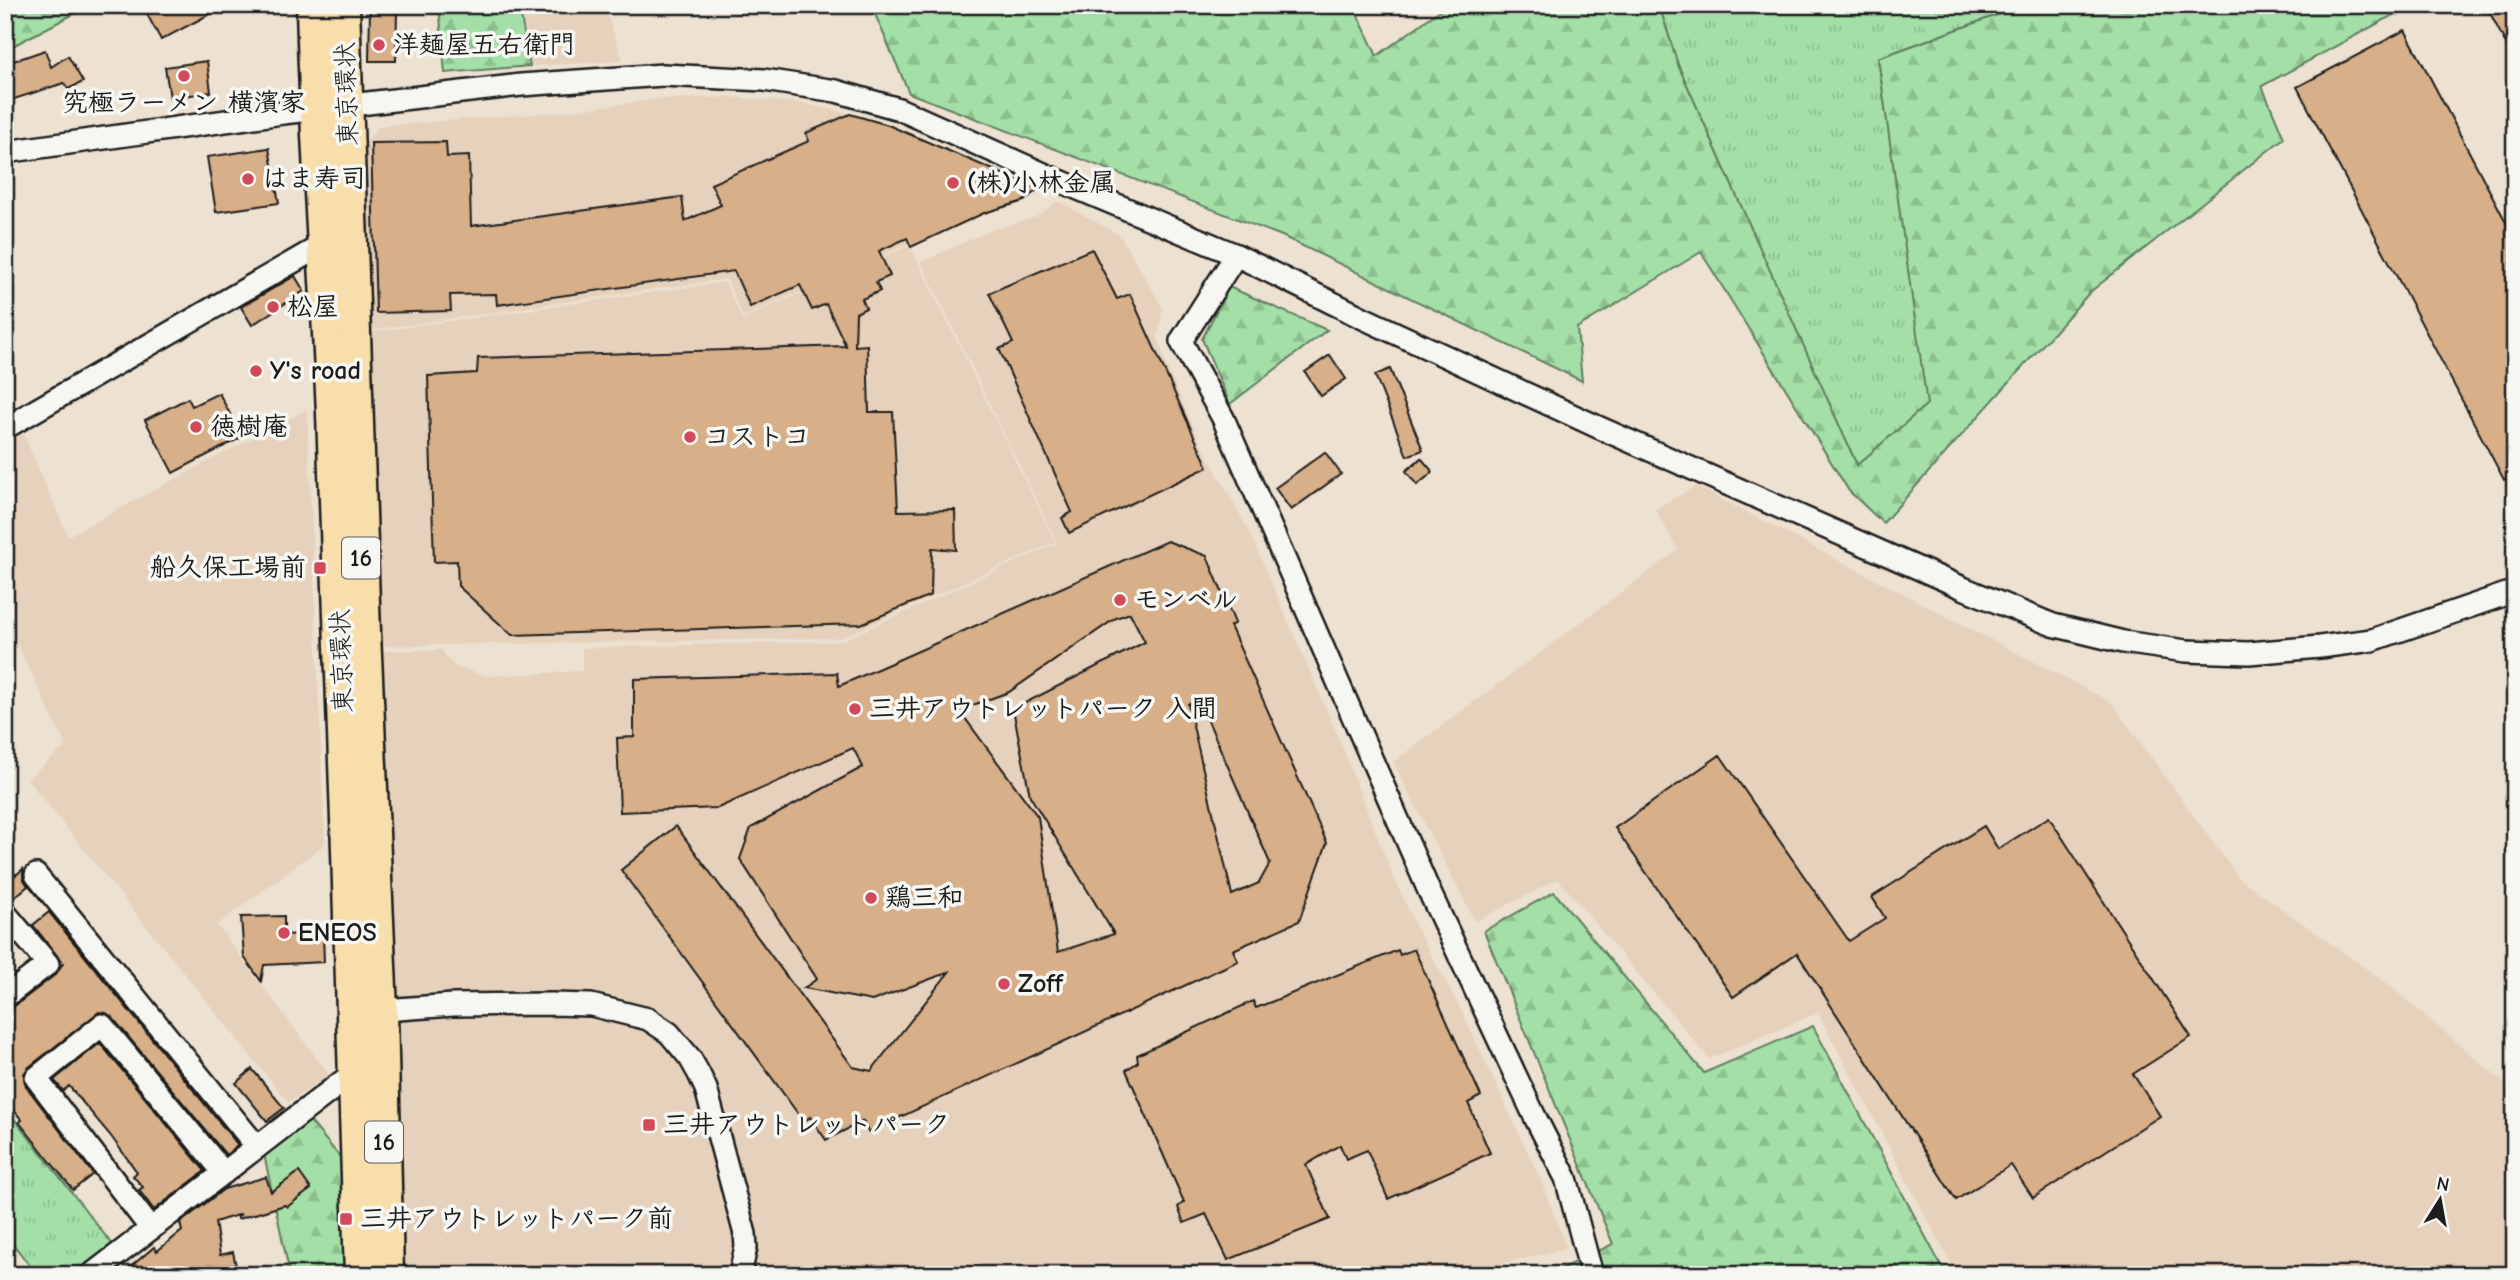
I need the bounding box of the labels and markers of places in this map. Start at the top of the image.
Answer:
place label: 洋麺屋五右衛門 [393,30,575,60]
marker: 洋麺屋五右衛門 [371,37,387,53]
marker: 究極ラーメン 横濱家 [176,68,192,84]
place label: 究極ラーメン 横濱家 [62,88,306,118]
place label: はま寿司 [262,164,366,194]
place label: (株)小林金属 [967,168,1116,198]
marker: はま寿司 [240,171,256,187]
marker: (株)小林金属 [945,175,961,191]
place label: 松屋 [287,292,339,322]
marker: 松屋 [265,299,281,315]
place label: Y's road [270,356,361,386]
marker: Y's road [248,363,264,379]
place label: 徳樹庵 [210,412,288,442]
marker: 徳樹庵 [188,419,204,435]
place label: コストコ [704,422,810,452]
marker: コストコ [682,429,698,445]
place label: 船久保工場前 [150,553,306,583]
marker: 船久保工場前 [312,560,328,576]
place label: モンベル [1134,585,1238,615]
marker: モンベル [1112,592,1128,608]
place label: 三井アウトレットパーク 入間 [869,694,1217,724]
marker: 三井アウトレットパーク 入間 [847,701,863,717]
place label: 鶏三和 [885,883,963,913]
marker: 鶏三和 [863,890,879,906]
place label: ENEOS [298,918,377,948]
marker: ENEOS [276,925,292,941]
place label: Zoff [1018,969,1065,999]
marker: Zoff [996,976,1012,992]
place label: 三井アウトレットパーク [663,1110,950,1140]
marker: 三井アウトレットパーク [641,1117,657,1133]
place label: 三井アウトレットパーク前 [360,1204,673,1234]
marker: 三井アウトレットパーク前 [338,1211,354,1227]

